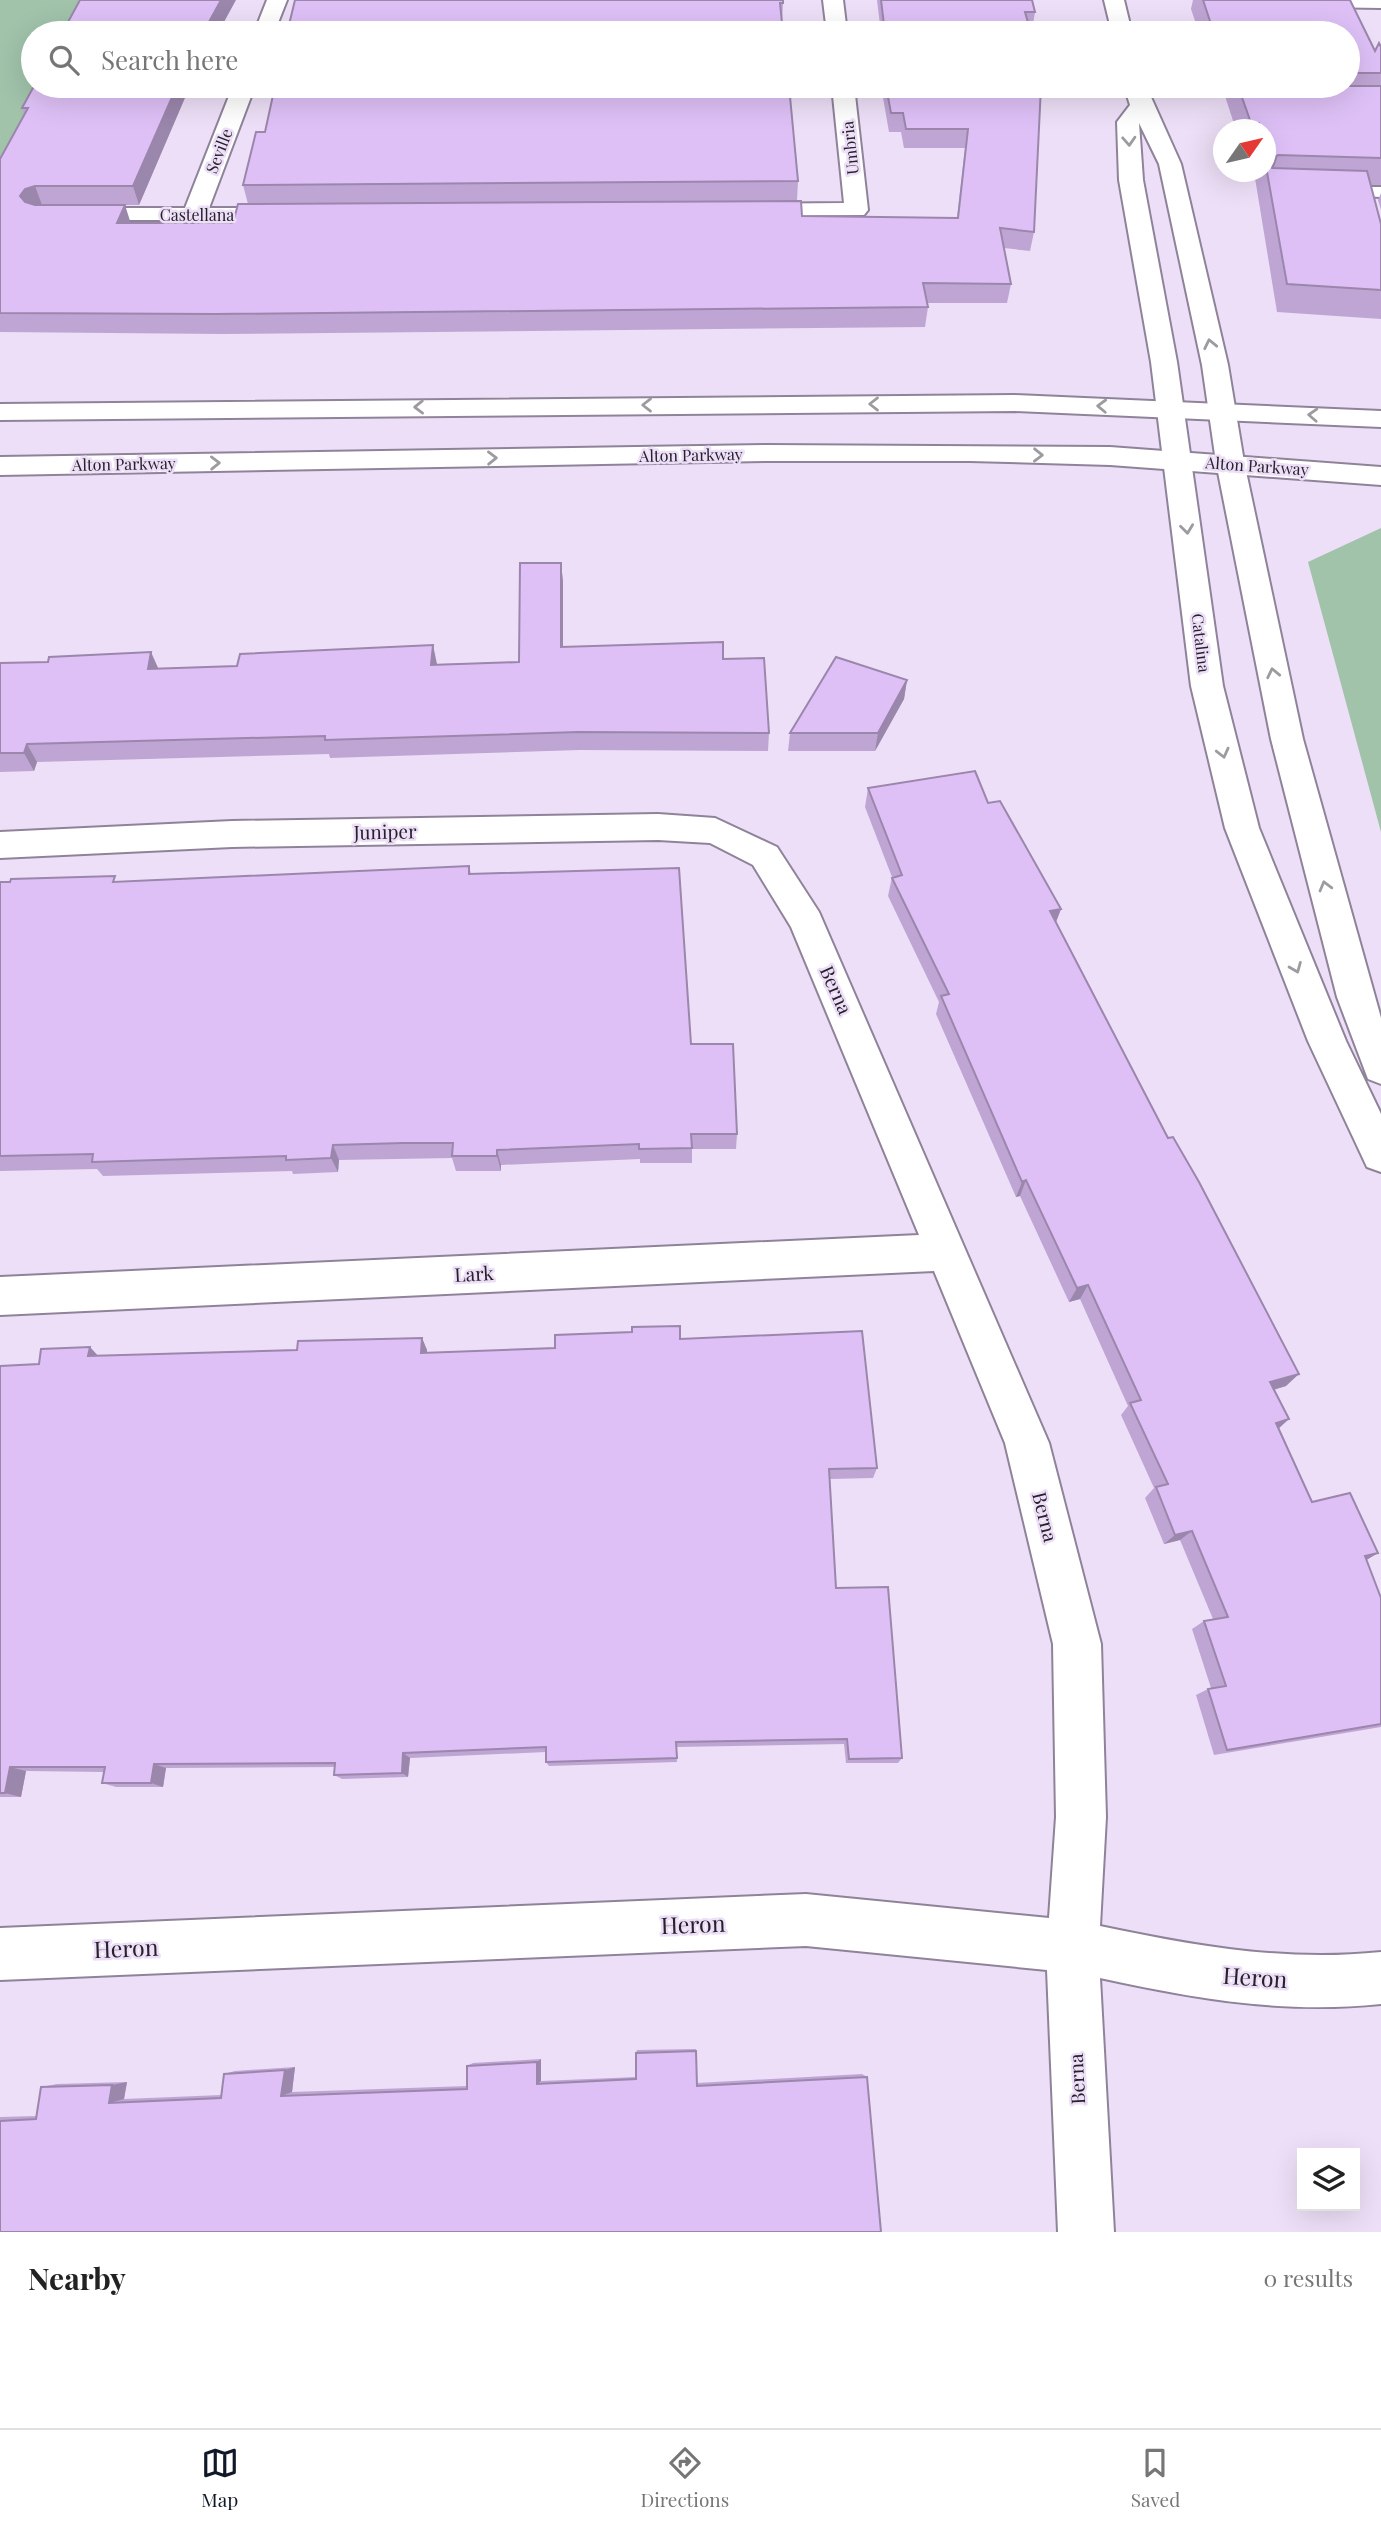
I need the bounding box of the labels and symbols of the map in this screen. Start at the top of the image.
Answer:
north arrow [1213,119,1276,182]
street label: Umbria [836,120,863,176]
street label: Seville [200,125,237,176]
one-way arrow [1121,136,1136,147]
street label: Castellana [160,204,234,225]
one-way arrow [1204,338,1218,350]
one-way arrow [868,396,879,412]
one-way arrow [641,397,651,413]
one-way arrow [1096,399,1107,414]
one-way arrow [413,400,424,415]
one-way arrow [1307,408,1318,423]
street label: Alton Parkway [638,443,743,466]
one-way arrow [1033,447,1044,462]
one-way arrow [487,450,497,466]
street label: Alton Parkway [1204,451,1309,480]
street label: Alton Parkway [71,452,176,475]
one-way arrow [210,455,221,471]
one-way arrow [1179,523,1194,535]
street label: Catalina [1187,612,1216,674]
one-way arrow [1266,667,1281,679]
one-way arrow [1215,747,1229,759]
street label: Juniper [352,817,417,845]
one-way arrow [1319,880,1334,892]
street label: Berna [815,961,859,1019]
one-way arrow [1288,961,1302,973]
street label: Lark [454,1259,495,1287]
street label: Berna [1027,1489,1065,1545]
street label: Heron [660,1907,726,1940]
street label: Heron [93,1931,159,1964]
street label: Heron [1222,1959,1289,1994]
street label: Berna [1062,2053,1090,2105]

